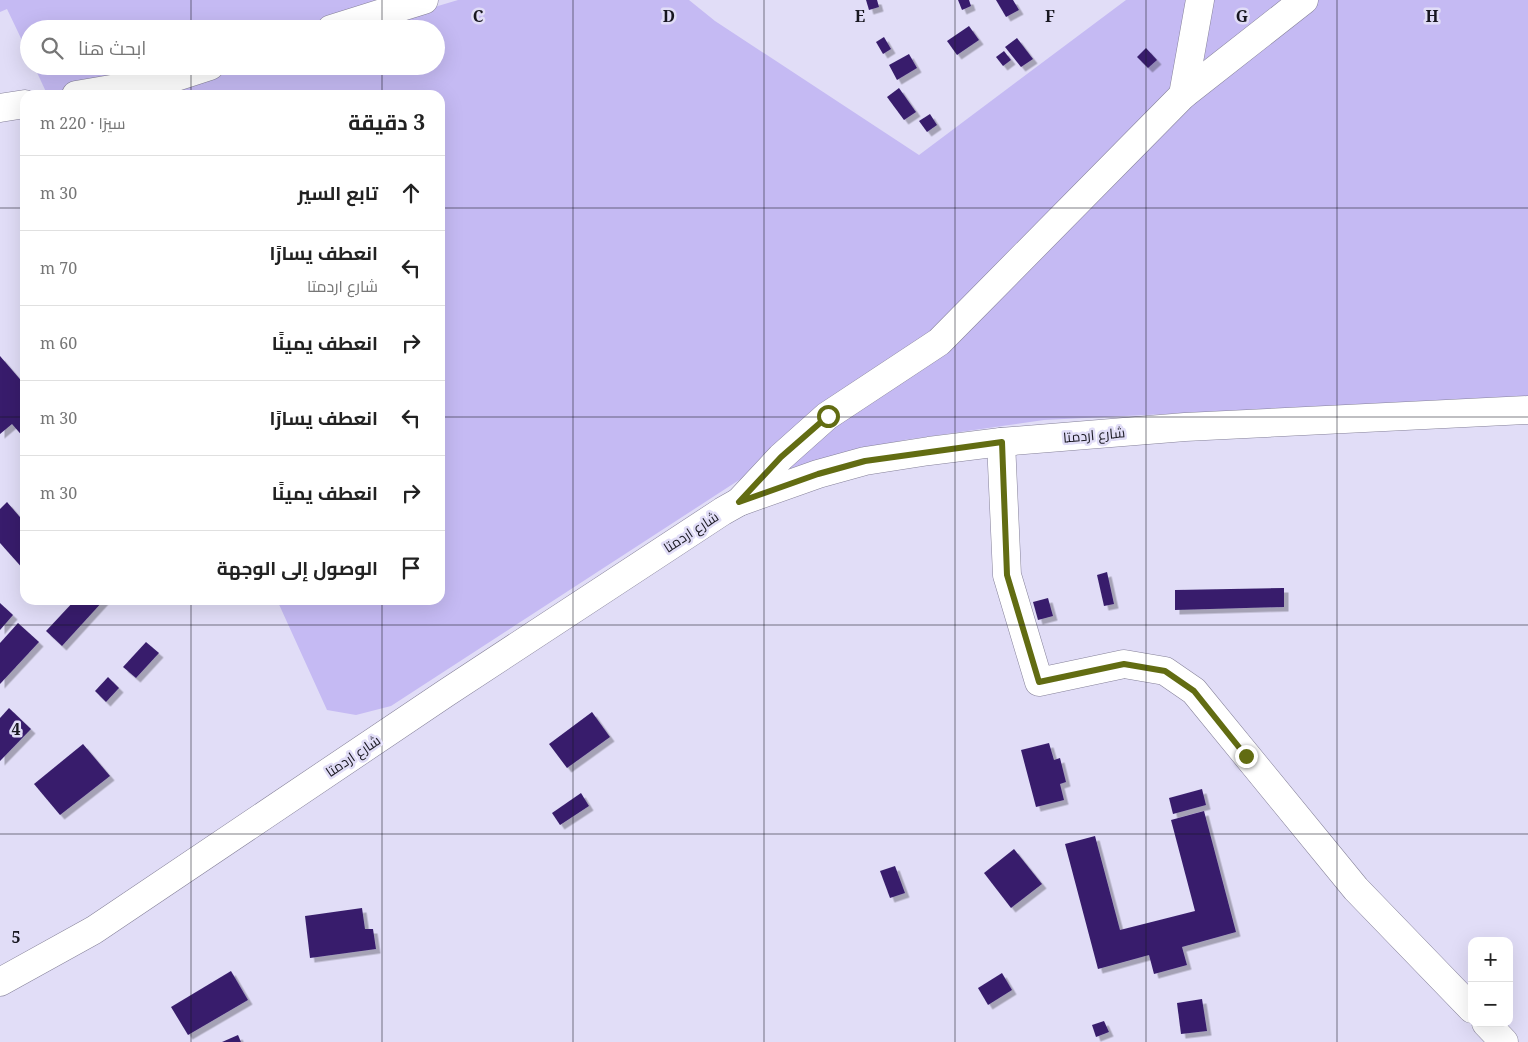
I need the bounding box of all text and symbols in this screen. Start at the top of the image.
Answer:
text: C [473,5,484,27]
text: D [663,5,675,27]
text: E [855,5,865,27]
text: F [1045,5,1055,27]
text: G [1236,5,1248,27]
text: H [1425,5,1439,27]
search box [20,20,445,75]
icon: search [38,34,66,62]
text: ابحث هنا [78,35,146,61]
text: 3 دقيقة [348,108,425,136]
text: سيرًا · 220 m [40,112,126,134]
icon: ahead [397,179,425,207]
text: تابع السير [298,180,378,206]
text: 30 m [40,182,77,204]
text: انعطف يسارًا [269,240,378,266]
icon: left [397,254,425,282]
text: 70 m [40,257,77,279]
text: شارع اردمتا [307,275,378,297]
icon: right [397,329,425,357]
text: انعطف يمينًا [272,330,378,356]
text: 60 m [40,332,77,354]
icon: left [397,404,425,432]
text: انعطف يسارًا [269,405,378,431]
route start [817,405,840,428]
text: 30 m [40,407,77,429]
street label: شارع اردمتا [1062,422,1126,447]
icon: right [397,479,425,507]
text: انعطف يمينًا [272,480,378,506]
text: 30 m [40,482,77,504]
street label: شارع اردمتا [659,507,722,556]
icon: arrive [397,554,425,582]
text: الوصول إلى الوجهة [217,555,378,581]
text: 4 [11,718,21,740]
street label: شارع اردمتا [322,730,384,781]
route end [1235,745,1258,768]
text: 5 [11,926,21,948]
map controls [1468,937,1513,1027]
button: + [1468,937,1513,982]
button: − [1468,982,1513,1027]

